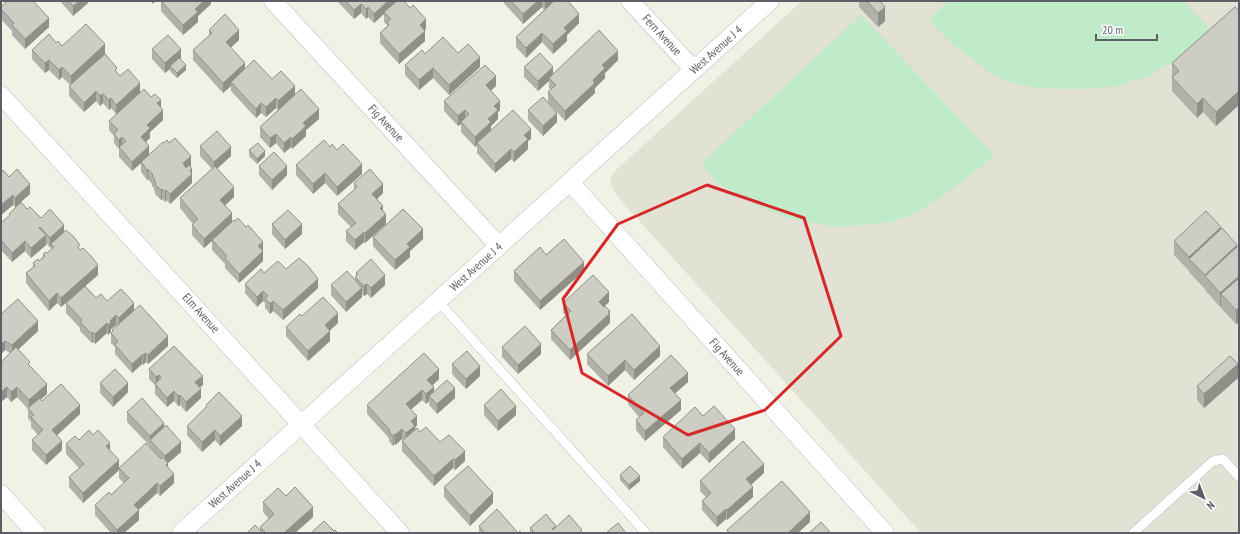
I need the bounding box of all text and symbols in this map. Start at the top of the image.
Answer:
street label: Fern Avenue [639,11,685,58]
scale bar [1096,16,1157,42]
street label: West Avenue J 4 [686,22,746,77]
text: 20 m [1102,22,1123,37]
street label: Fig Avenue [365,101,407,144]
street label: West Avenue J 4 [446,239,506,294]
street label: Elm Avenue [180,290,223,336]
street label: Fig Avenue [707,335,748,379]
street label: West Avenue J 4 [205,456,265,511]
north arrow [1184,478,1224,518]
text: N [1204,498,1218,513]

